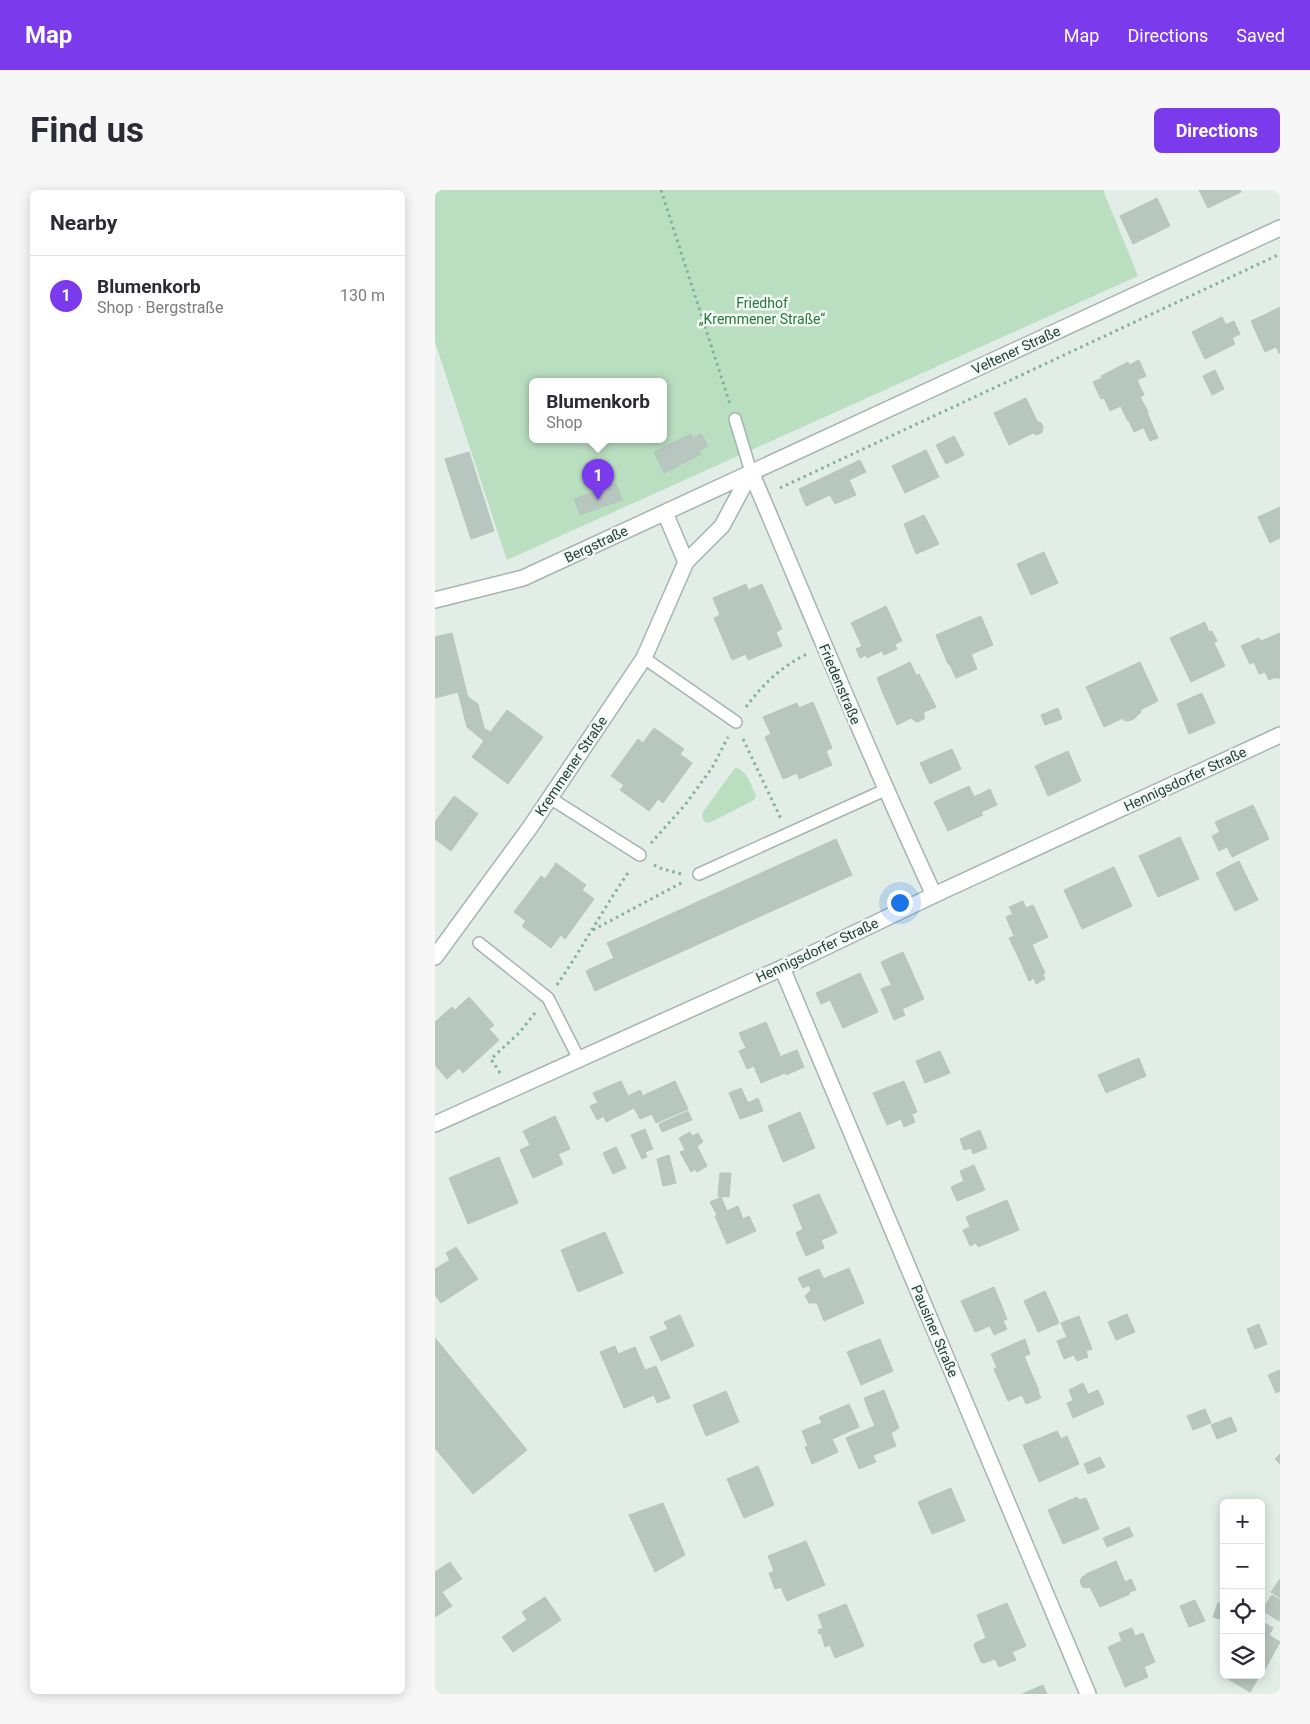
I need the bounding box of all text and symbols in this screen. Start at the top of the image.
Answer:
text: Map [25,21,72,49]
text: Map [1064,25,1099,46]
text: Directions [1127,25,1208,46]
text: Saved [1236,25,1285,46]
button: Directions [1154,108,1280,153]
text: Find us [30,110,144,151]
text: Nearby [50,211,117,235]
text: Blumenkorb [97,275,201,298]
text: 1 [61,286,71,305]
text: 130 m [340,286,385,305]
park label: Friedhof „Kremmener Straße“ [699,295,825,327]
text: Shop · Bergstraße [97,298,224,317]
street label: Veltener Straße [969,323,1063,377]
popup [529,378,667,443]
text: Blumenkorb [546,390,650,413]
text: Shop [546,413,583,432]
pin: 1 [582,459,614,500]
street label: Bergstraße [562,522,630,566]
street label: Friedenstraße [816,641,864,727]
street label: Kremmener Straße [532,713,610,819]
street label: Hennigsdorfer Straße [1121,744,1249,814]
your location [887,890,913,916]
street label: Hennigsdorfer Straße [753,915,881,985]
street label: Pausiner Straße [908,1282,962,1380]
map controls [1220,1499,1265,1679]
button: + [1220,1499,1265,1544]
button: − [1220,1544,1265,1589]
button: locate [1220,1589,1265,1634]
button: layers [1220,1634,1265,1679]

